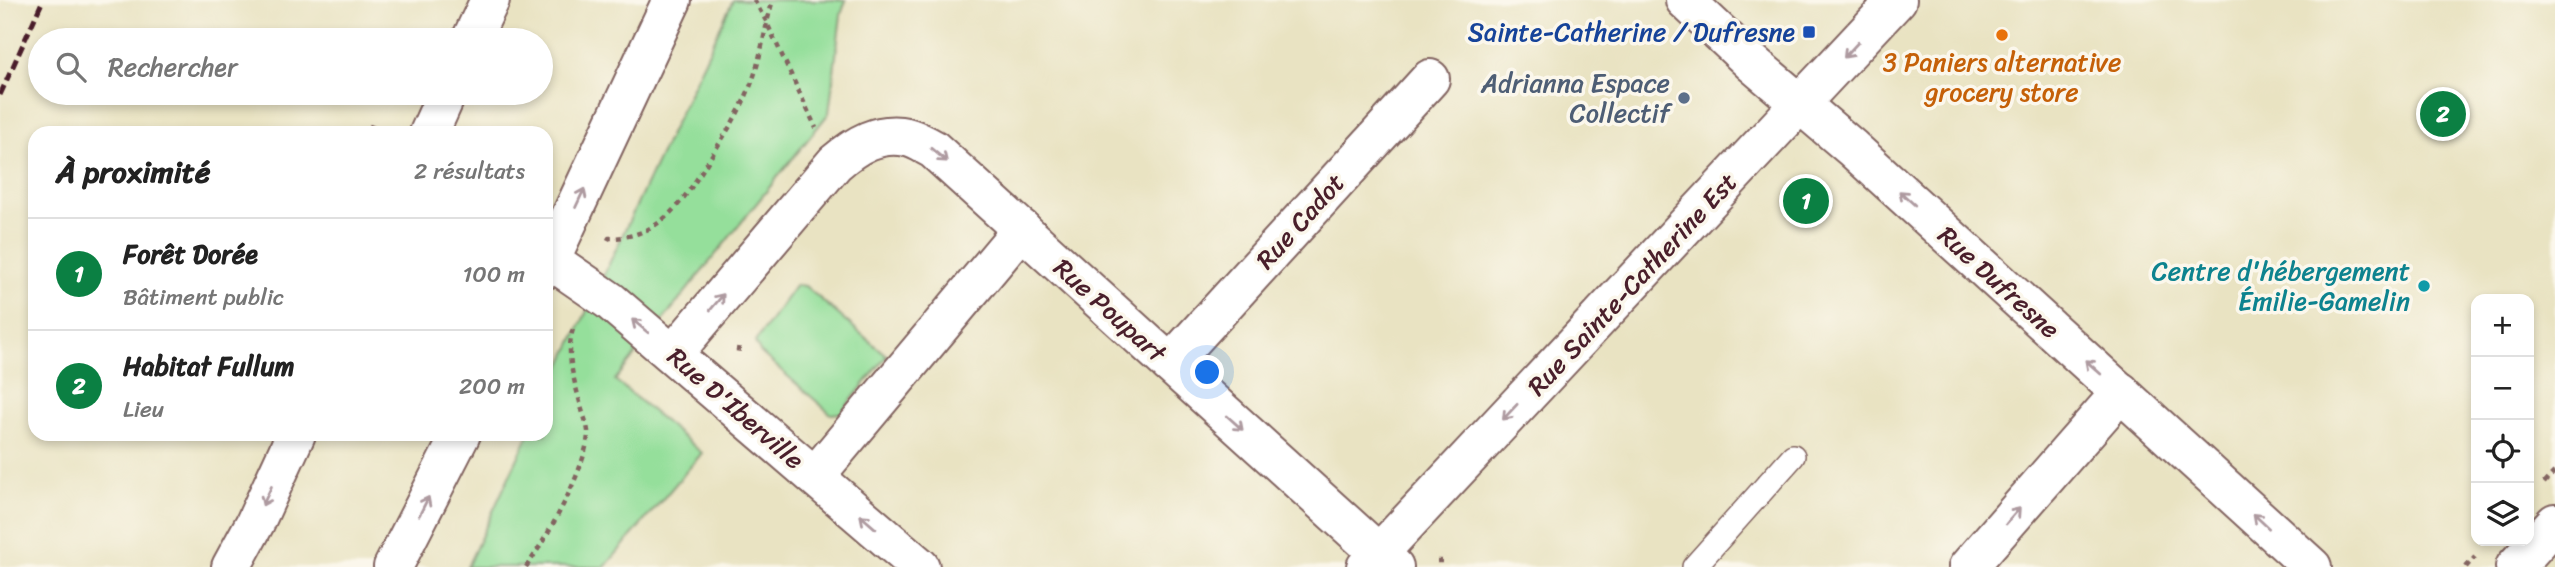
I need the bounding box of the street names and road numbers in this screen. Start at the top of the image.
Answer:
street label: Rue Sainte-Catherine Est [1515,161,1749,407]
street label: Rue Cadot [1244,162,1356,280]
street label: Rue Dufresne [1927,214,2071,350]
street label: Rue Poupart [1043,246,1178,375]
street label: Rue D'Iberville [657,335,815,481]

